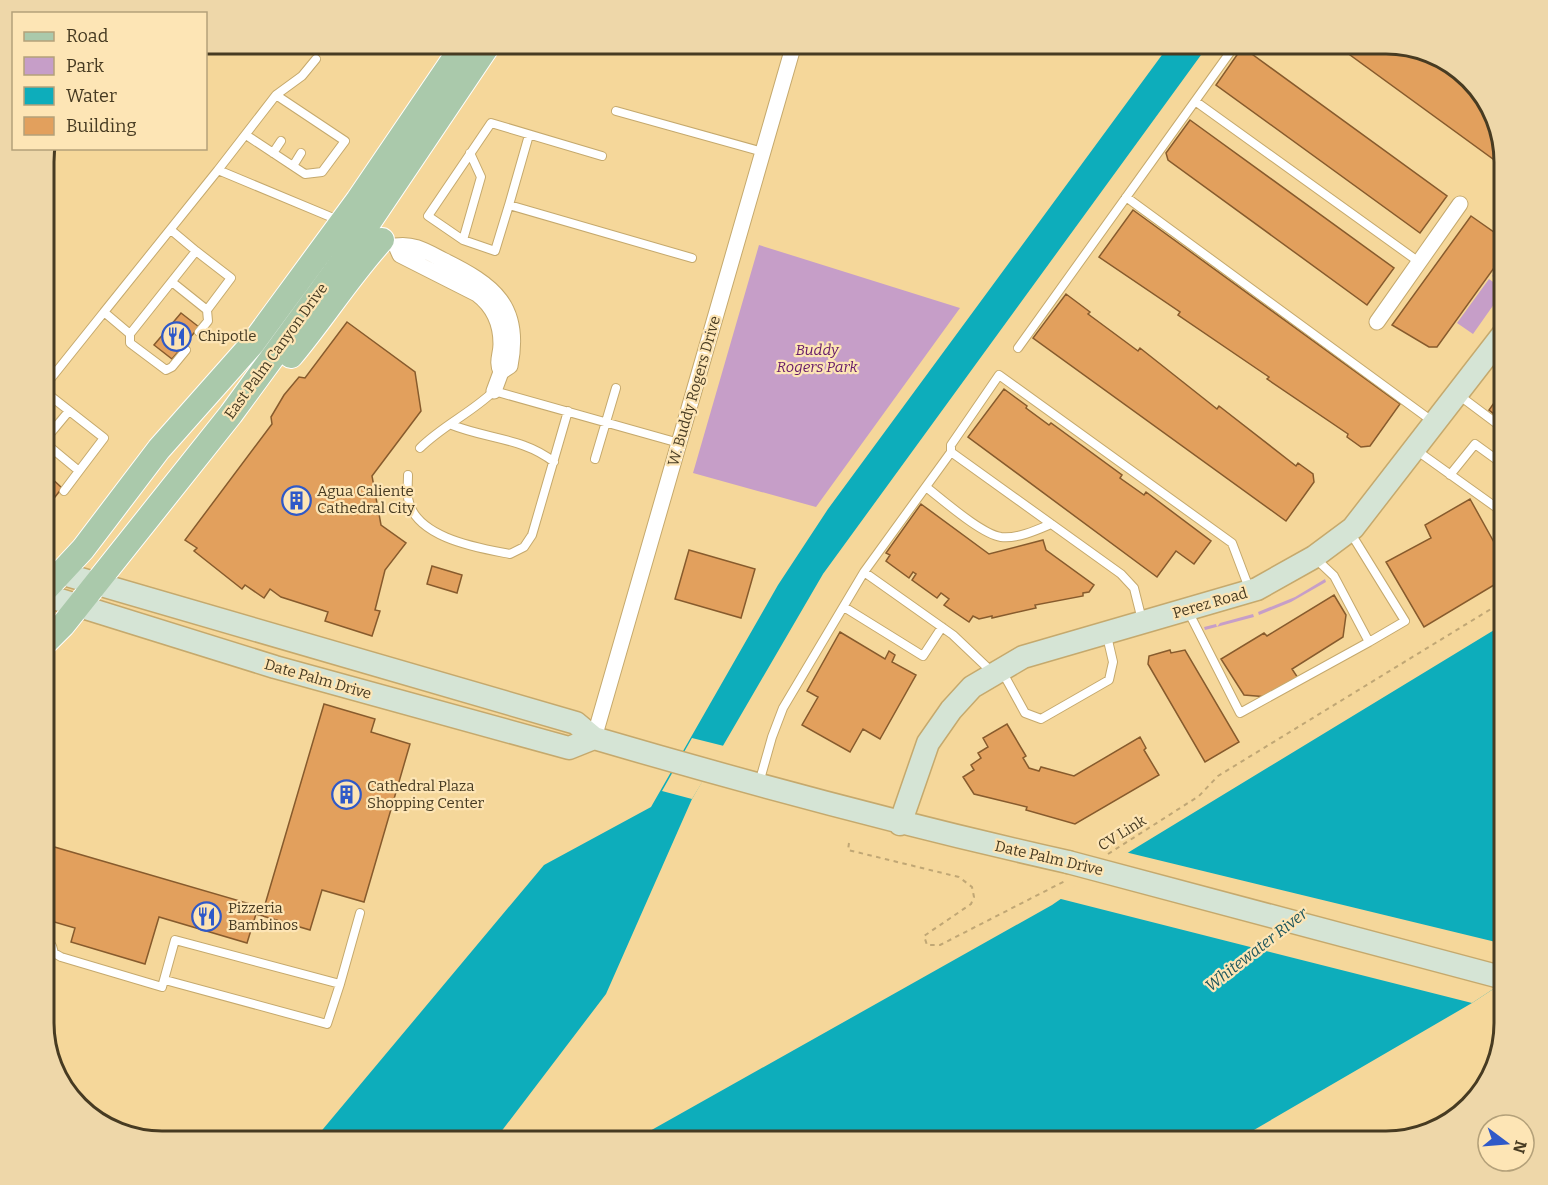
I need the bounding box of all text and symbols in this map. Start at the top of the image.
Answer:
legend [12,12,207,150]
text: Road [66,25,109,47]
text: Park [66,55,105,77]
text: Water [66,85,117,107]
text: Building [66,115,137,137]
street label: East Palm Canyon Drive [221,280,331,422]
street label: W. Buddy Rogers Drive [664,314,724,468]
restaurant icon: Chipotle [161,320,193,352]
place label: Chipotle [198,327,256,345]
park label: Buddy Rogers Park [776,341,858,376]
place label: Agua Caliente Cathedral City [317,482,415,517]
building icon: Agua Caliente Cathedral City [280,484,312,516]
street label: Perez Road [1171,584,1250,622]
street label: Date Palm Drive [262,655,374,703]
place label: Cathedral Plaza Shopping Center [367,777,485,812]
building icon: Cathedral Plaza Shopping Center [330,779,362,811]
street label: CV Link [1095,811,1150,855]
street label: Date Palm Drive [993,837,1105,879]
place label: Pizzeria Bambinos [228,899,298,934]
restaurant icon: Pizzeria Bambinos [191,901,223,933]
water label: Whitewater River [1202,903,1312,995]
north arrow [1476,1113,1536,1173]
text: N [1509,1138,1531,1156]

